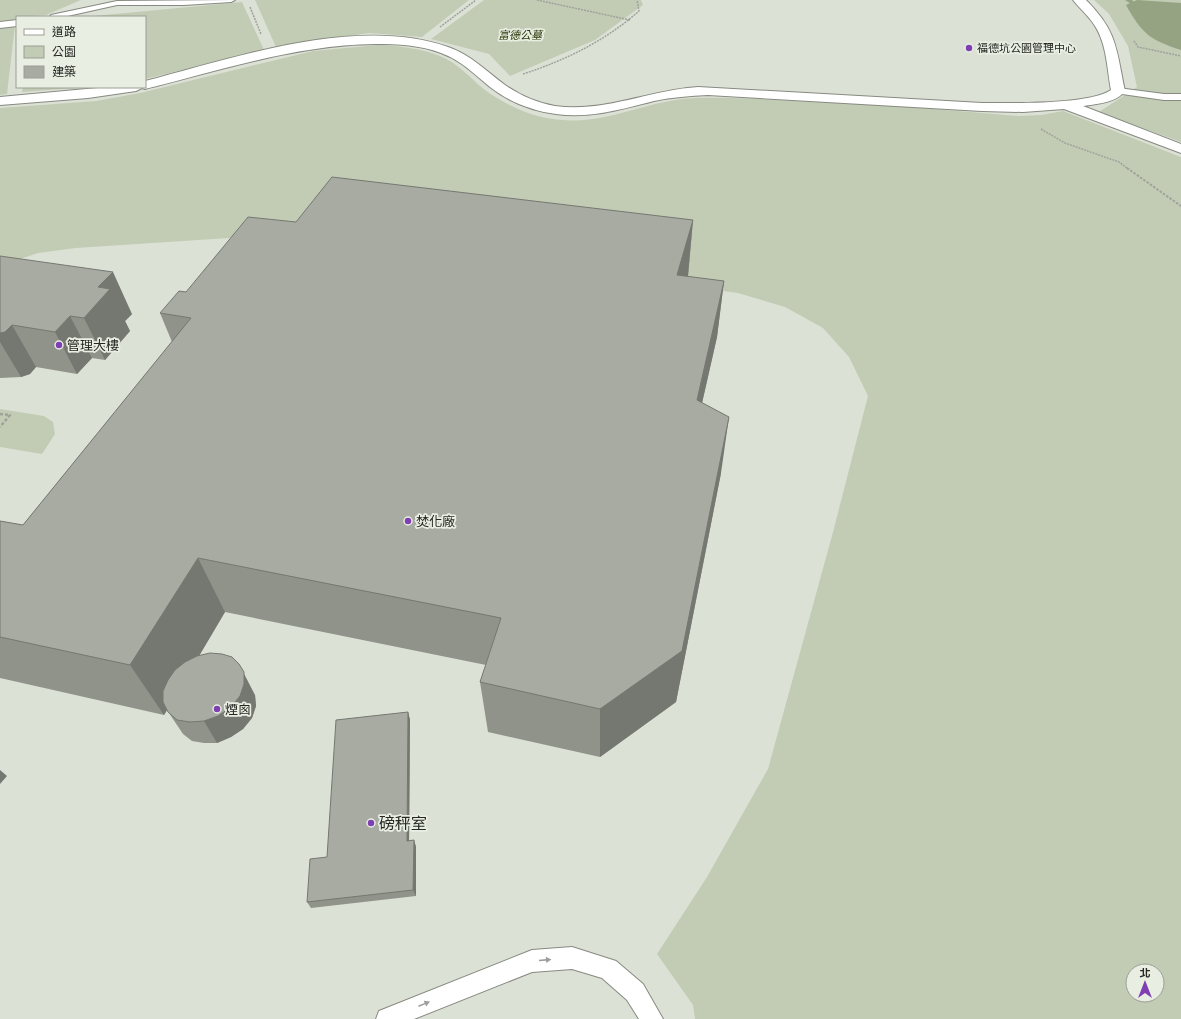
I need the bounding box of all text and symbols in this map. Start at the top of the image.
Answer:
legend [16,16,146,88]
text: 道路 [52,25,76,39]
park label: 富德公墓 [498,29,544,42]
place label: 福德坑公園管理中心 [977,42,1076,55]
marker: 福德坑公園管理中心 [964,43,974,53]
text: 公園 [52,45,76,59]
text: 建築 [52,65,76,79]
place label: 管理大樓 [67,338,119,353]
marker: 管理大樓 [54,340,64,350]
place label: 焚化廠 [416,514,455,529]
marker: 焚化廠 [403,516,413,526]
place label: 煙囪 [225,702,251,717]
marker: 煙囪 [212,704,222,714]
place label: 磅秤室 [379,814,427,833]
marker: 磅秤室 [366,818,376,828]
one-way arrow [539,956,551,963]
north arrow [1125,963,1165,1003]
text: 北 [1140,967,1151,980]
one-way arrow [418,1001,430,1007]

